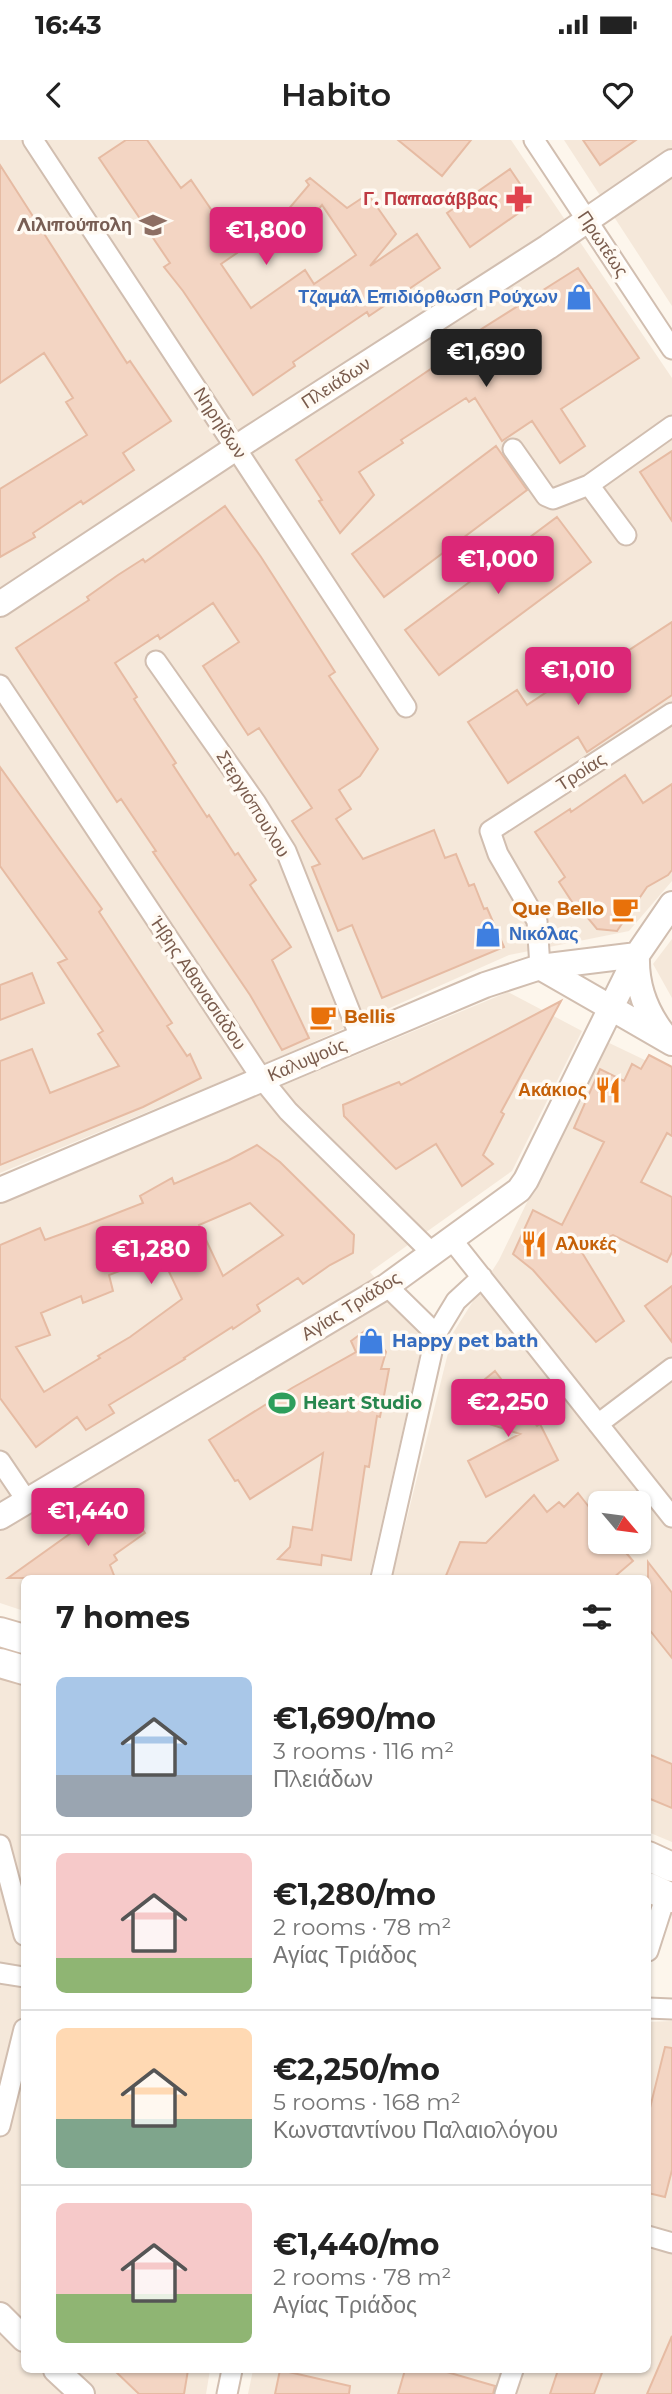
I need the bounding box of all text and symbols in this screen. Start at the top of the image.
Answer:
text: 16:43 [35,9,102,41]
text: Habito [281,75,391,114]
icon: back [35,76,73,114]
icon: heart [599,76,637,114]
pharmacy icon: Γ. Παπασάββας [504,184,534,214]
place label: Γ. Παπασάββας [363,188,498,210]
street label: Πρωτέως [573,207,633,281]
pin: €1,800 [209,208,323,267]
school or university icon: Λιλιπούπολη [138,210,168,240]
place label: Λιλιπούπολη [16,214,132,236]
text: €1,800 [226,216,306,244]
shop icon: Τζαμάλ Επιδιόρθωση Ρούχων [564,282,594,312]
place label: Τζαμάλ Επιδιόρθωση Ρούχων [298,286,558,308]
pin: €1,690 [429,330,543,389]
text: €1,690 [447,338,525,366]
street label: Πλειάδων [297,352,375,414]
street label: Νηρηίδων [189,383,251,463]
pin: €1,000 [441,536,555,596]
text: €1,000 [458,545,538,573]
pin: €1,010 [521,648,635,707]
text: €1,010 [541,656,615,684]
street label: Στεργιόπουλου [212,747,294,861]
street label: Τροίας [552,748,610,796]
cafe icon: Que Bello [610,894,640,924]
place label: Que Bello [512,898,604,920]
street label: Ήβης Αθανασιάδου [145,911,251,1054]
shop icon: Νικόλας [473,919,503,949]
place label: Νικόλας [509,923,579,945]
cafe icon: Bellis [308,1002,338,1032]
place label: Bellis [344,1006,395,1028]
street label: Καλυψούς [264,1034,350,1086]
restaurant icon: Ακάκιος [593,1075,623,1105]
place label: Ακάκιος [518,1079,587,1101]
pin: €1,280 [94,1226,208,1286]
restaurant icon: Αλυκές [519,1229,549,1259]
place label: Αλυκές [555,1233,617,1255]
text: €1,280 [112,1235,190,1263]
street label: Αγίας Τριάδος [297,1267,405,1345]
shop icon: Happy pet bath [356,1326,386,1356]
place label: Happy pet bath [392,1330,538,1352]
pin: €2,250 [451,1380,565,1439]
sports icon: Heart Studio [267,1388,297,1418]
text: €2,250 [467,1388,549,1416]
place label: Heart Studio [303,1392,422,1414]
pin: €1,440 [31,1488,145,1548]
north arrow [588,1491,651,1554]
map controls [588,1491,651,1554]
text: €1,440 [47,1497,129,1525]
icon: filters [578,1598,616,1636]
text: 7 homes [56,1599,190,1636]
text: €1,690/mo [273,1700,436,1737]
icon: home [112,1705,196,1789]
text: 3 rooms · 116 m² [273,1737,454,1765]
text: Πλειάδων [273,1765,373,1793]
text: €1,280/mo [273,1876,436,1913]
icon: home [112,1881,196,1965]
text: 2 rooms · 78 m² [273,1913,451,1941]
text: Αγίας Τριάδος [273,1941,417,1969]
text: €2,250/mo [273,2051,440,2088]
icon: home [112,2056,196,2140]
text: 5 rooms · 168 m² [273,2088,461,2116]
text: Κωνσταντίνου Παλαιολόγου [273,2116,558,2144]
text: €1,440/mo [273,2226,439,2263]
icon: home [112,2231,196,2315]
text: 2 rooms · 78 m² [273,2263,451,2291]
text: Αγίας Τριάδος [273,2291,417,2319]

